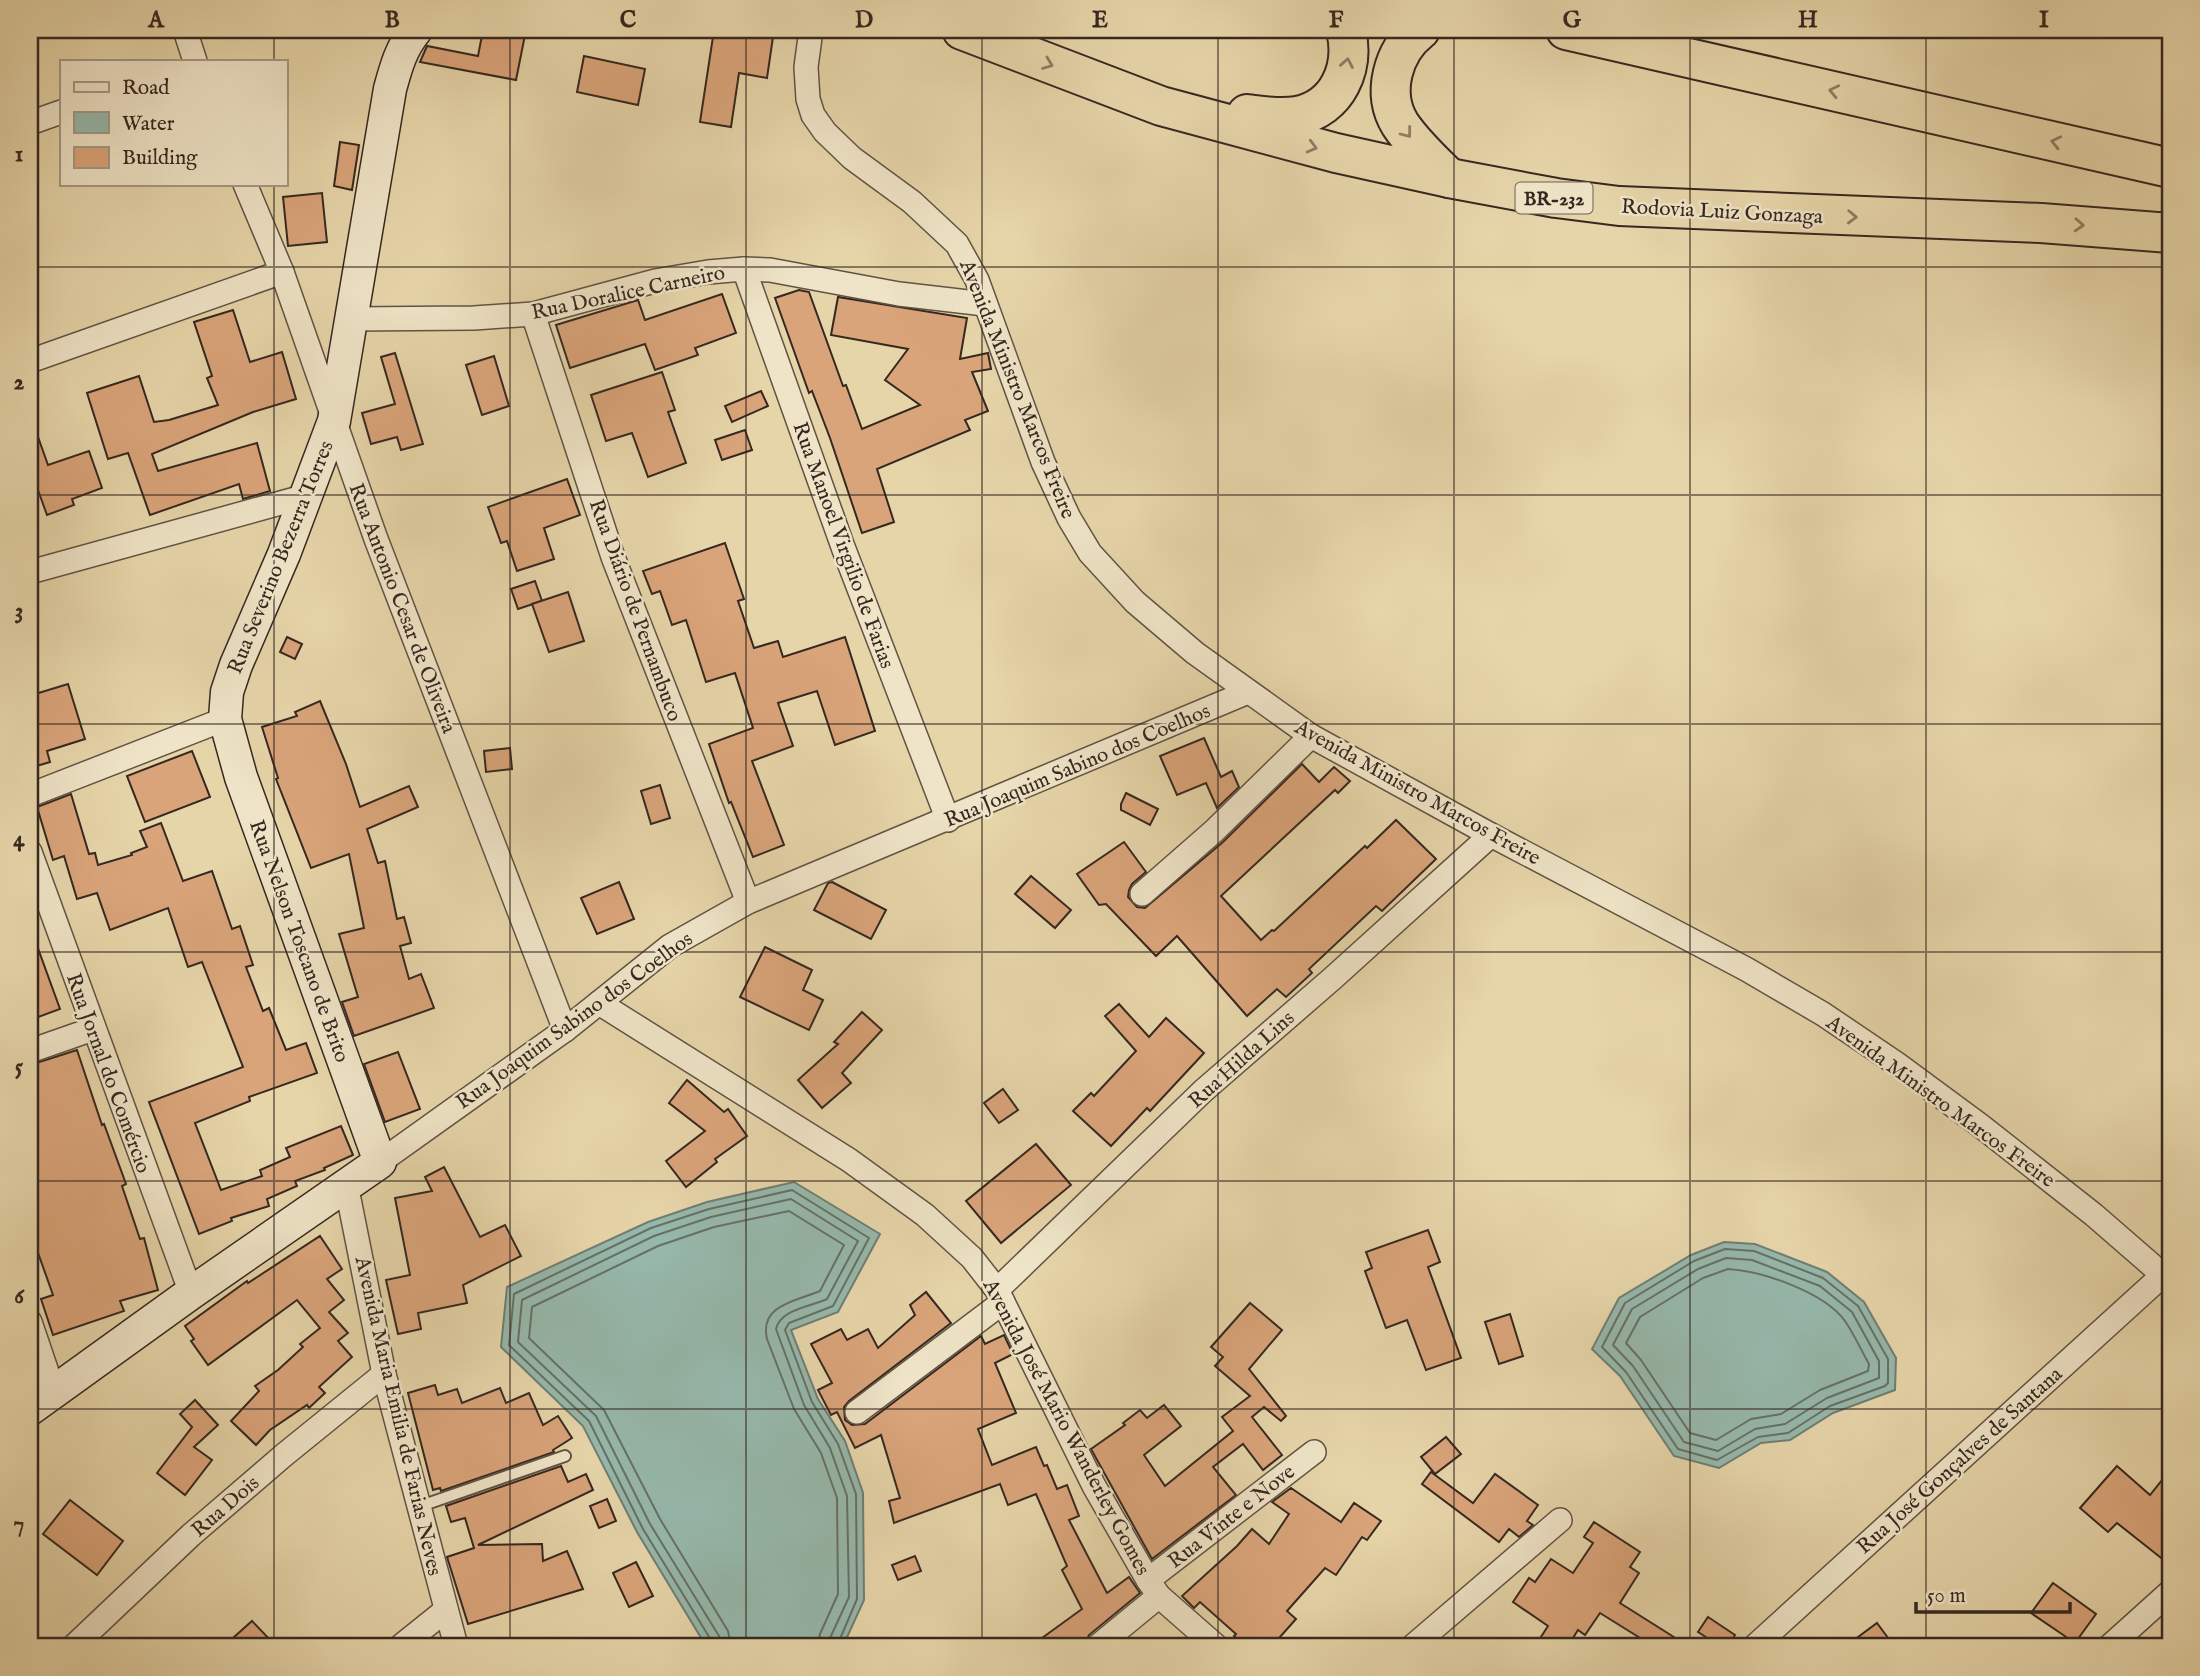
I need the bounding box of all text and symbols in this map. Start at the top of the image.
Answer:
text: A [147,6,165,35]
text: B [384,6,400,35]
text: C [620,6,637,35]
text: D [855,6,873,35]
text: E [1092,6,1108,35]
text: F [1329,6,1344,35]
text: G [1563,6,1582,35]
text: H [1798,6,1818,35]
text: I [2039,6,2049,35]
one-way arrow [1042,55,1054,69]
one-way arrow [1339,57,1354,69]
legend [60,60,287,186]
text: Road [122,75,170,102]
one-way arrow [1828,85,1840,99]
text: Water [122,111,175,138]
one-way arrow [1399,126,1412,138]
one-way arrow [2050,136,2062,150]
one-way arrow [1306,139,1318,153]
text: 1 [15,140,23,169]
text: Building [122,145,198,172]
road number: BR-232 [1516,182,1592,214]
street label: Rodovia Luiz Gonzaga [1620,194,1825,231]
one-way arrow [1846,209,1857,224]
one-way arrow [2074,218,2085,233]
street label: Avenida Ministro Marcos Freire [952,255,1081,523]
street label: Rua Doralice Carneiro [529,260,728,327]
text: 2 [14,368,25,397]
street label: Rua Manoel Virgilio de Farias [785,419,900,672]
street label: Rua Severino Bezerra Torres [222,437,341,678]
street label: Rua Antonio Cesar de Oliveira [341,480,462,738]
street label: Rua Diário de Pernambuco [582,496,687,725]
text: 3 [15,597,23,626]
street label: Rua Joaquim Sabino dos Coelhos [941,698,1215,835]
street label: Avenida Ministro Marcos Freire [1289,714,1545,872]
street label: Rua Nelson Toscano de Brito [242,817,355,1066]
text: 4 [13,825,25,854]
street label: Rua Joaquim Sabino dos Coelhos [451,926,699,1116]
street label: Rua Jornal do Comércio [59,970,156,1177]
street label: Rua Hilda Lins [1183,1005,1301,1115]
street label: Avenida Ministro Marcos Freire [1819,1009,2060,1195]
text: 5 [15,1053,24,1082]
street label: Avenida Maria Emilia de Farias Neves [347,1253,447,1579]
street label: Avenida José Mario Wanderley Gomes [975,1274,1156,1581]
text: 6 [14,1282,25,1311]
street label: Rua José Gonçalves de Santana [1851,1361,2069,1561]
street label: Rua Vinte e Nove [1163,1459,1301,1575]
street label: Rua Dois [186,1470,266,1544]
text: 7 [14,1510,24,1539]
scale bar [1916,1571,2070,1615]
text: 50 m [1927,1583,1966,1610]

